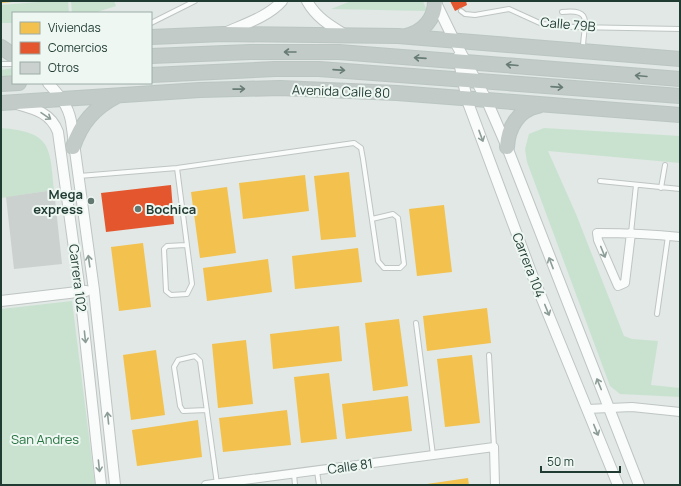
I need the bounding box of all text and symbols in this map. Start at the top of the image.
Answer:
legend [12,12,152,84]
street label: Calle 79B [540,13,596,35]
text: Viviendas [48,19,101,36]
text: Comercios [48,39,108,56]
one-way arrow [284,48,297,56]
one-way arrow [414,55,427,62]
text: Otros [48,59,79,76]
one-way arrow [506,62,519,69]
one-way arrow [332,67,345,74]
one-way arrow [635,72,648,80]
street label: Avenida Calle 80 [292,80,390,102]
one-way arrow [550,84,563,91]
one-way arrow [232,86,245,93]
one-way arrow [40,112,52,120]
one-way arrow [477,130,485,142]
place label: Mega express [33,185,83,218]
marker: Mega express [86,196,96,206]
place label: Bochica [146,200,196,218]
marker: Bochica [133,204,143,214]
street label: Carrera 104 [508,230,550,300]
street label: Carrera 102 [65,243,91,313]
one-way arrow [599,245,607,257]
one-way arrow [85,255,93,268]
one-way arrow [547,257,554,269]
one-way arrow [543,303,551,315]
one-way arrow [81,330,89,343]
one-way arrow [594,378,602,390]
one-way arrow [104,412,111,425]
one-way arrow [592,424,600,436]
park label: San Andres [11,430,79,448]
scale bar [541,448,620,474]
text: 50 m [547,453,574,470]
street label: Calle 81 [326,454,374,478]
one-way arrow [95,459,103,472]

